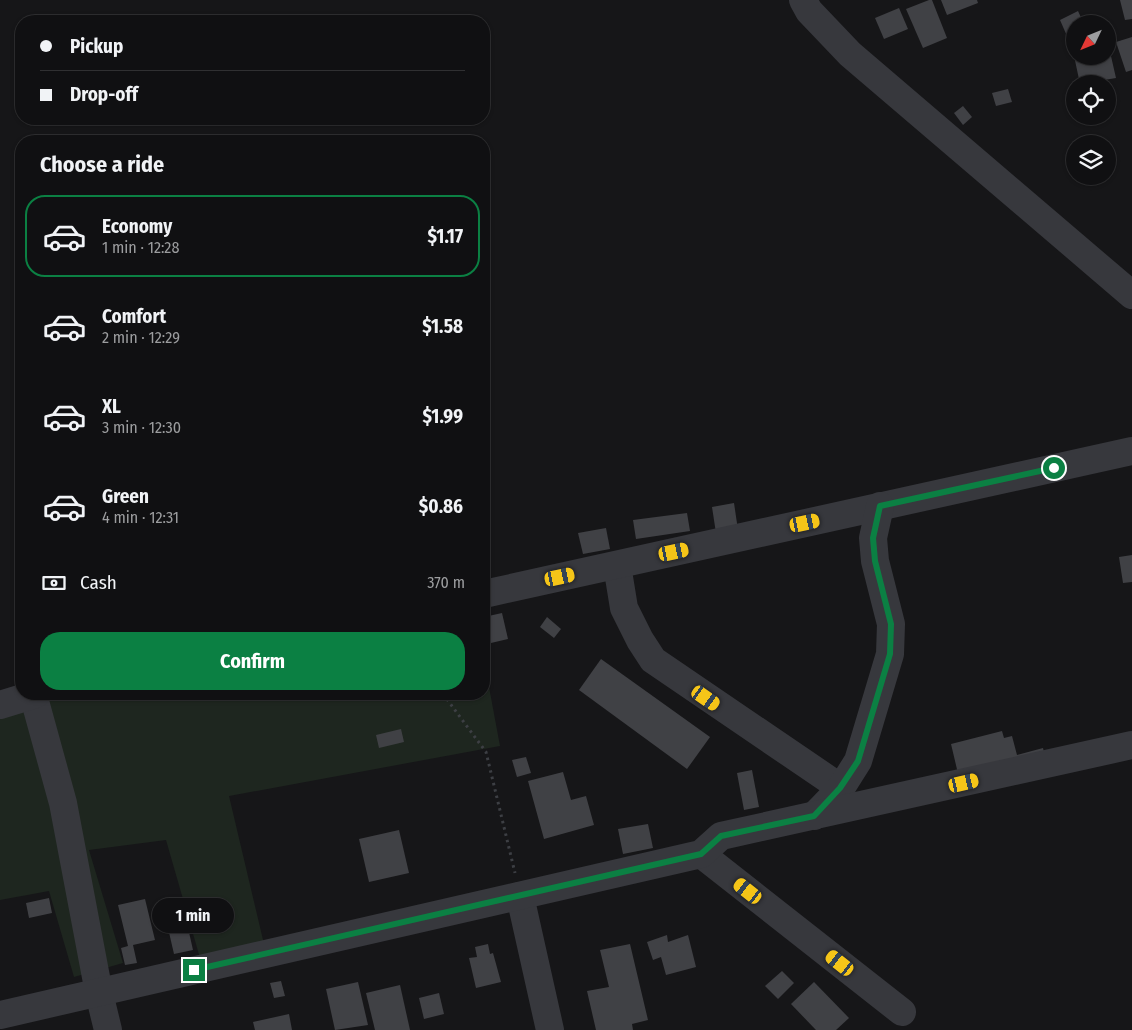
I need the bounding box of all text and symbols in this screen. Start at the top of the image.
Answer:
north arrow [1066,15,1116,65]
map controls [1066,15,1116,185]
text: Pickup [70,35,123,58]
button: locate [1066,75,1116,125]
text: Drop-off [70,83,138,106]
button: layers [1066,135,1116,185]
text: Choose a ride [40,151,164,178]
icon: car [42,214,87,259]
text: Economy [102,215,172,238]
text: $1.17 [428,225,463,248]
text: 1 min · 12:28 [102,238,179,257]
icon: car [42,304,87,349]
text: Comfort [102,305,166,328]
text: $1.58 [422,315,463,338]
text: 2 min · 12:29 [102,328,180,347]
icon: car [42,394,87,439]
text: XL [102,395,121,418]
text: $1.99 [423,405,463,428]
text: 3 min · 12:30 [102,418,181,437]
route start [1043,457,1065,479]
icon: car [42,484,87,529]
text: Green [102,485,149,508]
text: $0.86 [419,495,463,518]
text: 4 min · 12:31 [102,508,179,527]
car [788,513,821,533]
car [657,542,690,562]
car [543,567,576,587]
icon: cash [40,569,68,597]
text: Cash [80,571,117,594]
text: 370 m [427,573,465,592]
button: Confirm [40,632,465,690]
car [689,683,722,713]
car [947,772,980,794]
car [731,876,764,906]
callout: 1 min [153,898,235,932]
text: 1 min [176,906,210,925]
car [823,948,856,978]
route end [183,959,205,981]

